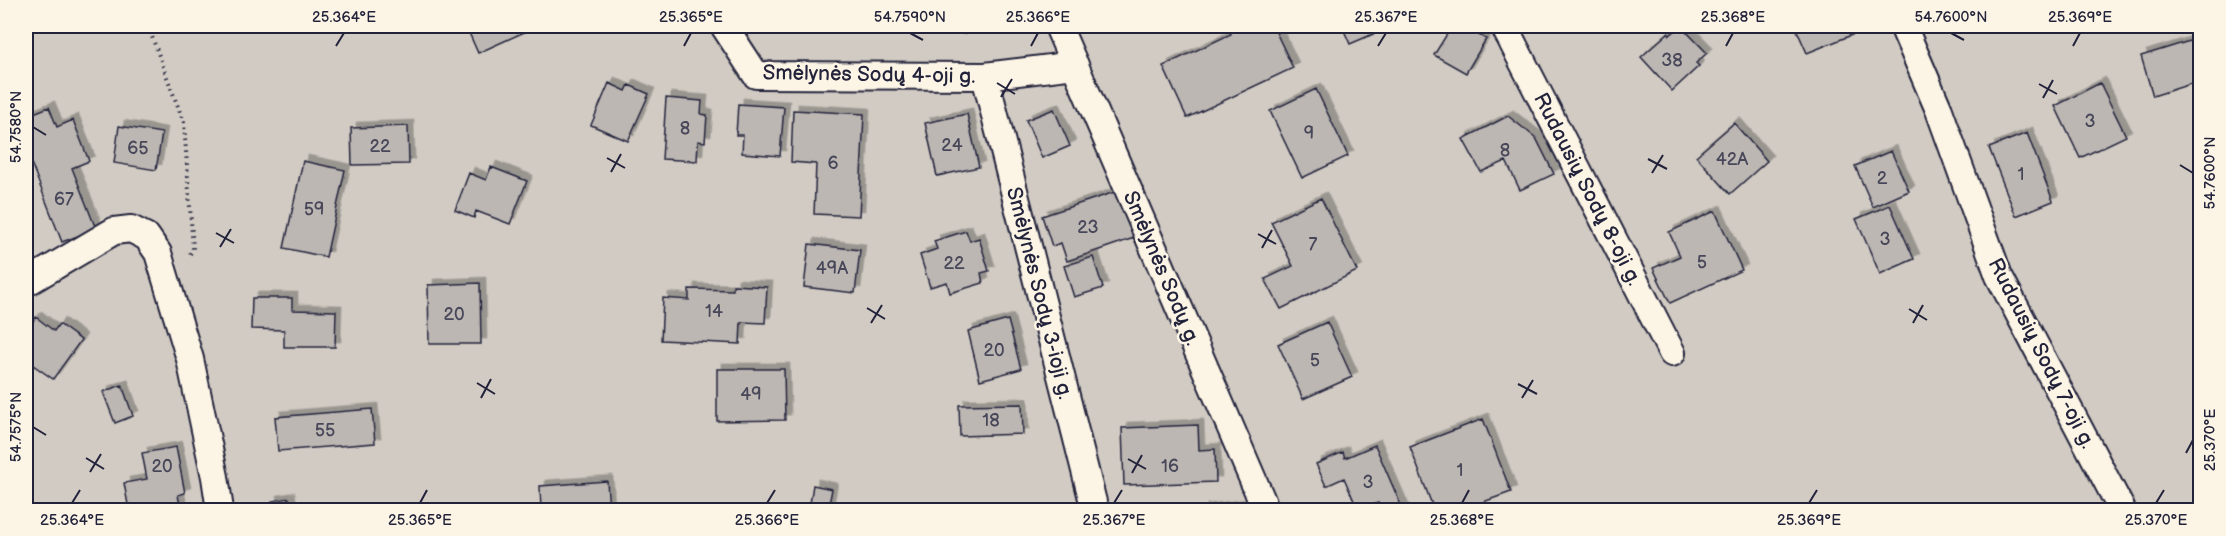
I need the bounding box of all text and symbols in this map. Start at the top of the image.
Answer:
text: 25.364°E [312,8,376,27]
text: 25.365°E [659,8,723,27]
text: 54.7590°N [874,8,946,27]
text: 25.366°E [1006,8,1070,27]
text: 25.367°E [1355,8,1418,27]
text: 25.368°E [1701,8,1765,27]
text: 54.7600°N [1914,8,1988,27]
text: 25.369°E [2048,8,2112,27]
house number: 38 [1661,50,1683,71]
street label: Smėlynės Sodų 4-oji g. [762,60,976,89]
street label: Rudausių Sodų 8-oji g. [1528,89,1647,290]
text: 54.7580°N [7,91,26,163]
house number: 3 [2084,111,2096,132]
house number: 8 [680,118,690,139]
house number: 9 [1304,123,1314,144]
house number: 24 [941,135,963,156]
house number: 22 [369,136,391,157]
text: 54.7600°N [2201,136,2220,210]
house number: 65 [127,138,149,159]
house number: 8 [1500,140,1510,161]
house number: 42A [1716,149,1748,170]
house number: 6 [828,153,839,174]
house number: 1 [2018,164,2024,185]
house number: 2 [1877,168,1888,189]
street label: Smėlynės Sodų 3-ioji g. [1001,184,1078,402]
street label: Smėlynės Sodų g. [1118,187,1205,349]
house number: 67 [54,189,74,210]
house number: 59 [304,199,324,220]
house number: 23 [1077,217,1099,238]
house number: 3 [1879,229,1891,250]
house number: 7 [1309,234,1318,255]
house number: 5 [1697,252,1707,273]
house number: 22 [943,253,965,274]
street label: Rudausių Sodų 7-oji g. [1983,254,2100,453]
house number: 49A [816,258,848,279]
house number: 14 [705,301,723,322]
house number: 20 [443,304,465,325]
house number: 20 [983,340,1005,361]
house number: 5 [1310,350,1320,371]
house number: 49 [740,384,762,405]
text: 54.7575°N [7,392,26,462]
text: 25.370°E [2201,409,2220,471]
house number: 18 [982,410,1000,431]
house number: 55 [315,420,335,441]
house number: 20 [151,456,173,477]
house number: 16 [1161,456,1179,477]
house number: 1 [1457,460,1463,481]
house number: 3 [1362,472,1374,493]
text: 25.364°E [40,511,104,530]
text: 25.365°E [388,511,452,530]
text: 25.366°E [735,511,799,530]
text: 25.367°E [1083,511,1146,530]
text: 25.368°E [1430,511,1494,530]
text: 25.369°E [1777,511,1841,530]
text: 25.370°E [2125,511,2187,530]

